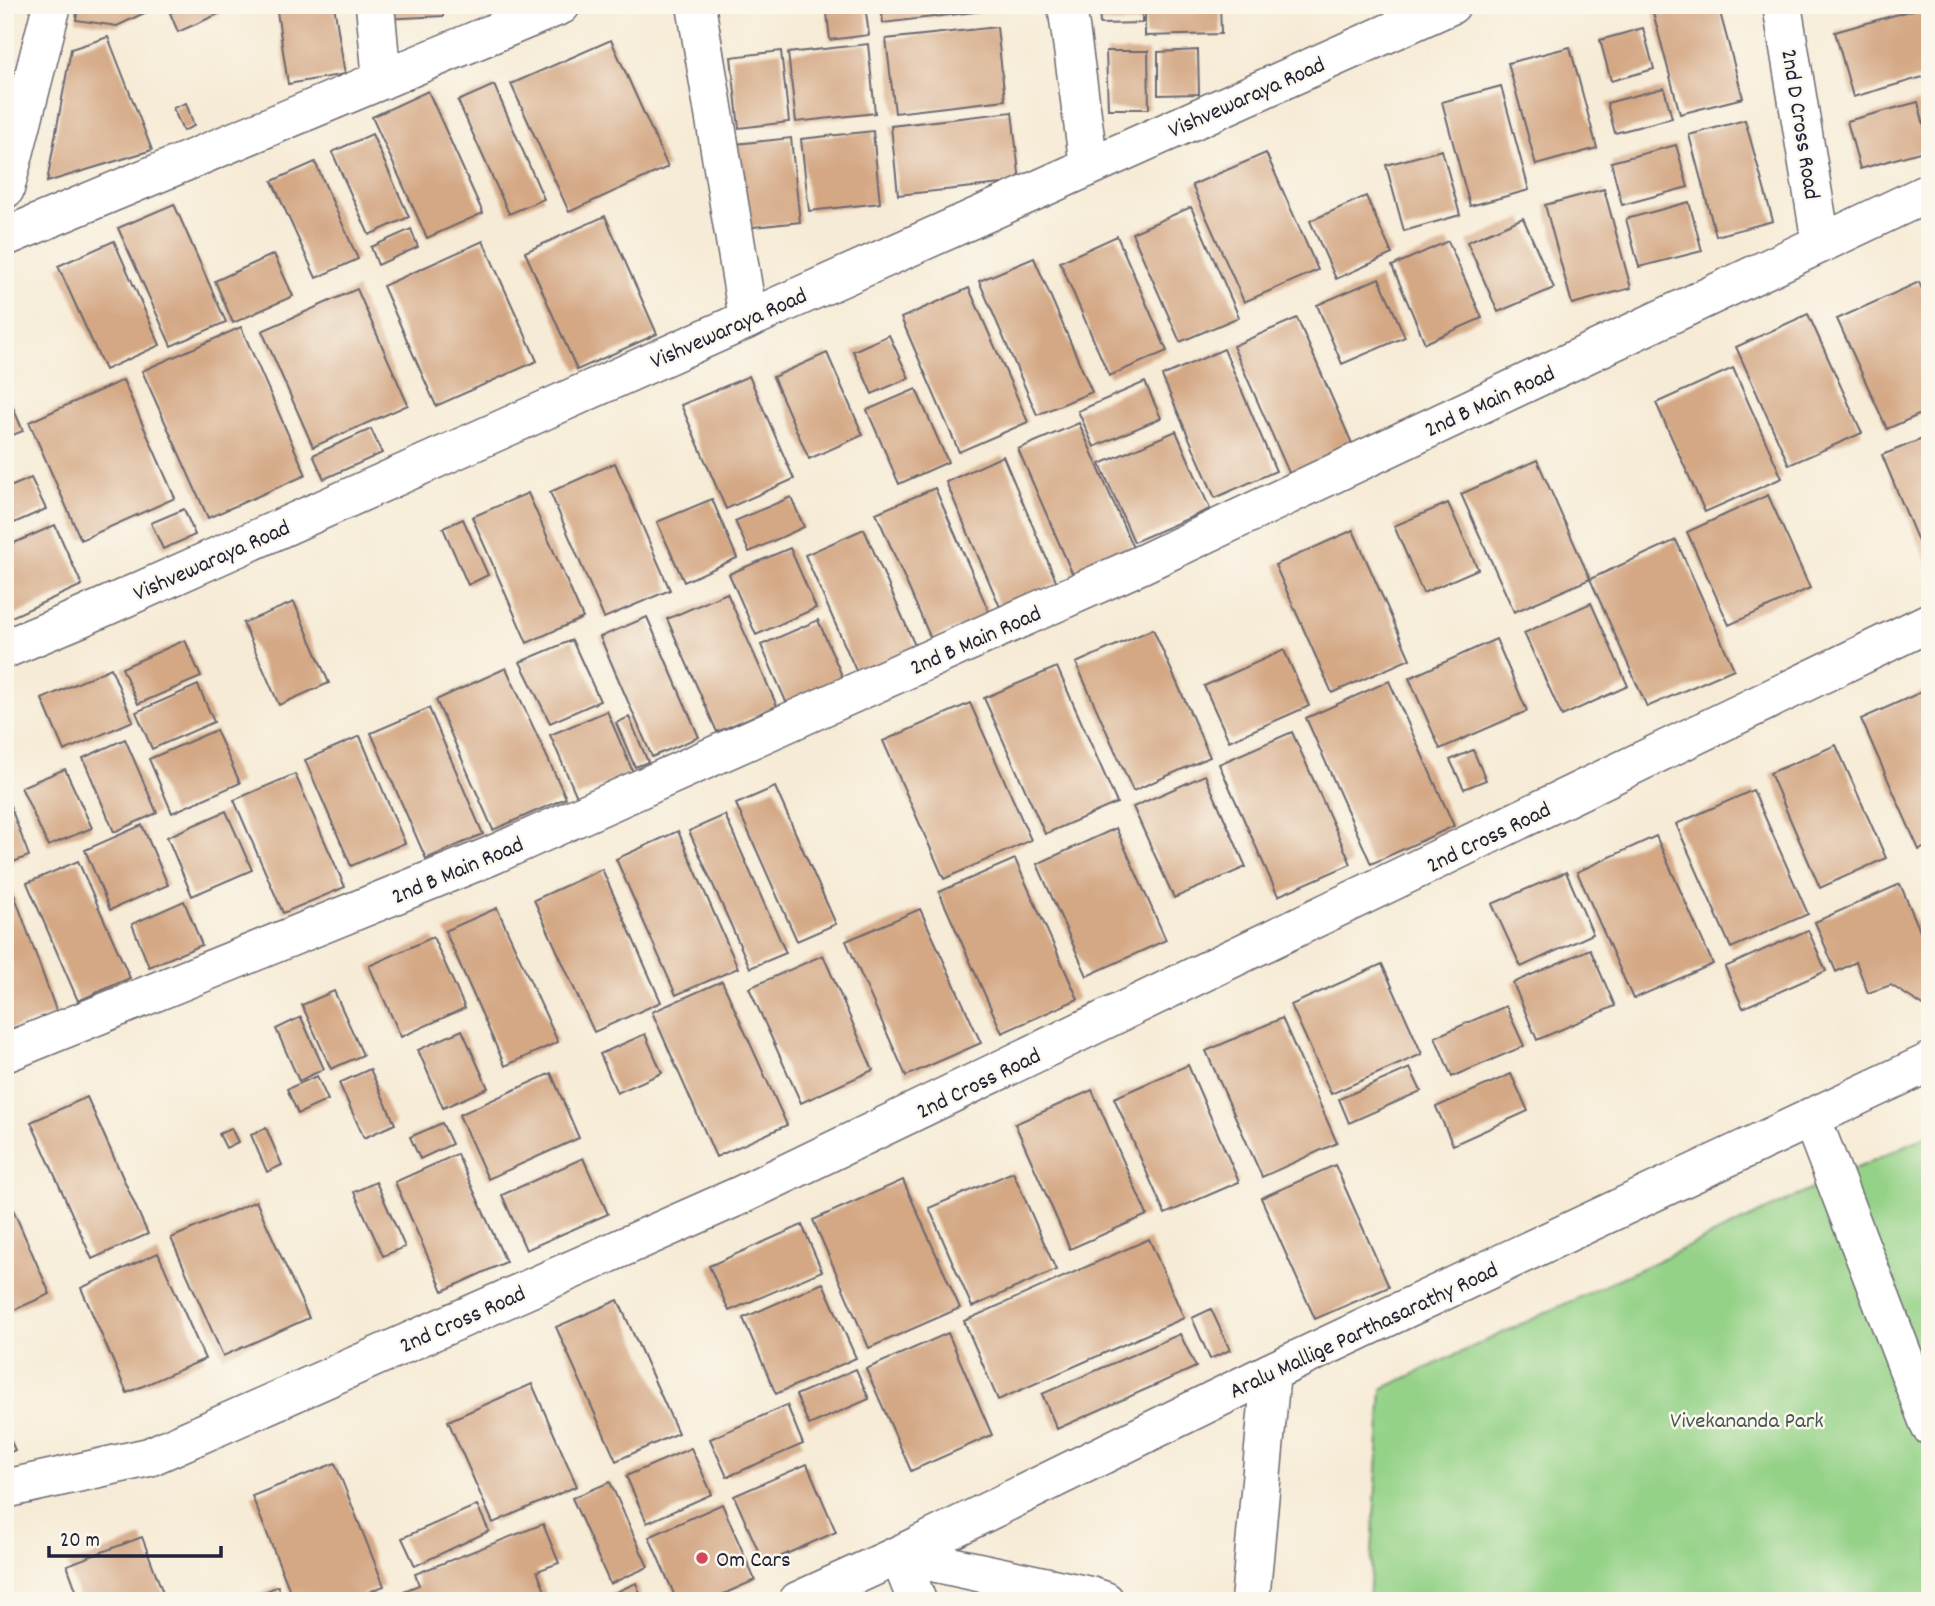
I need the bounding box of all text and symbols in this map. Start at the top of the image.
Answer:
street label: 2nd D Cross Road [1770,47,1827,202]
street label: Vishvewaraya Road [1164,50,1331,149]
street label: Vishvewaraya Road [646,281,813,380]
street label: 2nd B Main Road [1420,359,1561,448]
street label: Vishvewaraya Road [129,513,296,612]
street label: 2nd B Main Road [906,599,1047,686]
street label: 2nd Cross Road [1422,795,1557,883]
street label: 2nd B Main Road [387,830,529,915]
street label: 2nd Cross Road [912,1041,1047,1129]
street label: Aralu Mallige Parthasarathy Road [1225,1255,1504,1409]
street label: 2nd Cross Road [395,1279,532,1364]
park label: Vivekananda Park [1670,1406,1824,1439]
scale bar [49,1515,220,1559]
text: 20 m [60,1527,100,1557]
place label: Om Cars [716,1545,791,1578]
marker: Om Cars [694,1550,710,1566]

